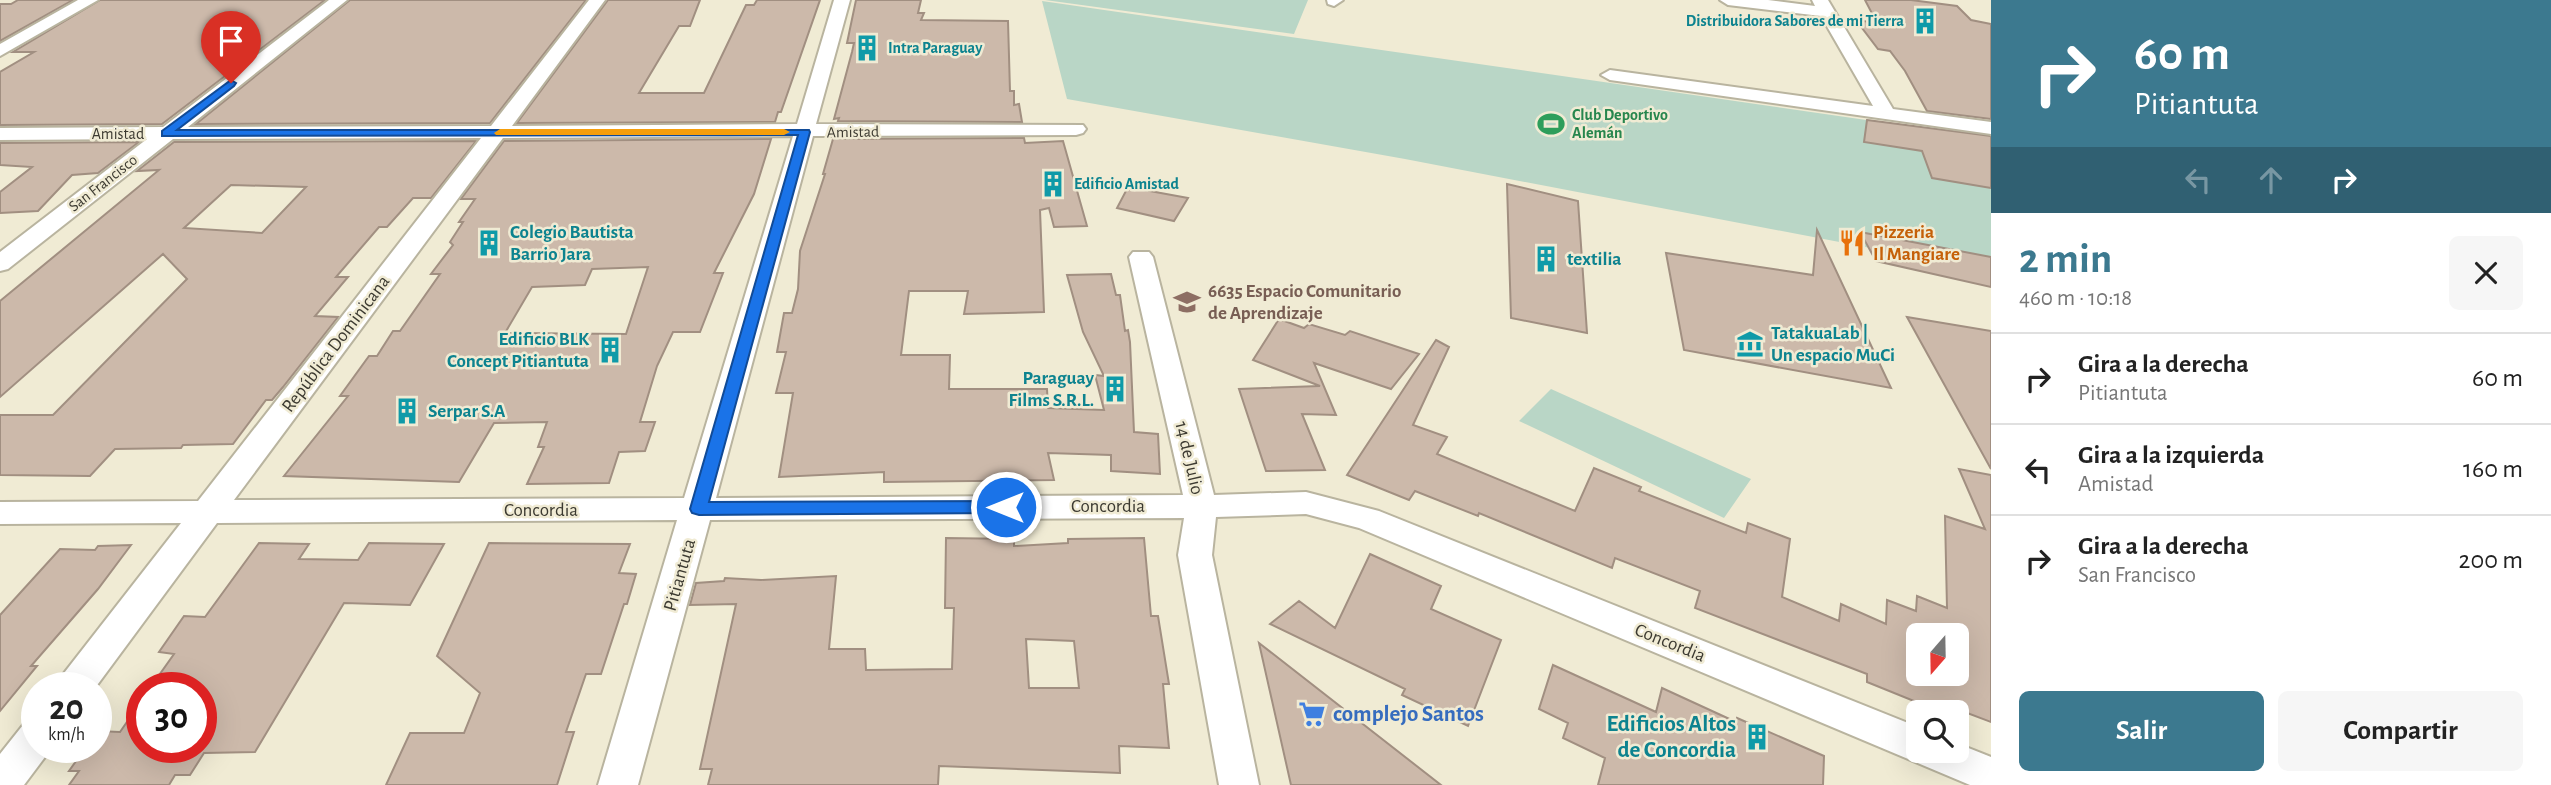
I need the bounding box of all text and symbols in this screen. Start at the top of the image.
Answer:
building icon: Distribuidora Sabores de mi Tierra [1910,6,1940,36]
pin [201,11,261,83]
place label: Distribuidora Sabores de mi Tierra [1686,13,1904,29]
icon: arrive [212,22,250,60]
icon: right [2019,28,2110,119]
text: 60 m [2134,30,2230,79]
building icon: Intra Paraguay [852,33,882,63]
place label: Intra Paraguay [888,40,983,57]
text: Pitiantuta [2134,88,2259,120]
place label: Club Deportivo Alemán [1572,107,1668,141]
sports icon: Club Deportivo Alemán [1536,109,1566,139]
street label: Amistad [827,124,879,140]
street label: Amistad [92,126,144,142]
street label: San Francisco [66,151,140,215]
icon: left [2179,161,2217,199]
icon: ahead [2252,161,2290,199]
icon: right [2325,161,2363,199]
building icon: Edificio Amistad [1038,169,1068,199]
place label: Edificio Amistad [1074,176,1180,192]
place label: Colegio Bautista Barrio Jara [510,223,634,264]
place label: Pizzeria Il Mangiare [1873,223,1960,264]
building icon: Colegio Bautista Barrio Jara [474,228,504,258]
restaurant icon: Pizzeria Il Mangiare [1837,228,1867,258]
button: close [2449,236,2523,310]
text: 2 min [2019,238,2112,280]
building icon: textilia [1531,244,1561,274]
place label: textilia [1567,250,1622,269]
street label: República Dominicana [278,272,394,416]
place label: 6635 Espacio Comunitario de Aprendizaje [1208,282,1401,323]
school or university icon: 6635 Espacio Comunitario de Aprendizaje [1172,287,1202,317]
text: 460 m · 10:18 [2019,287,2132,310]
place label: TatakuaLab | Un espacio MuCi [1771,323,1895,365]
museum icon: TatakuaLab | Un espacio MuCi [1735,329,1765,359]
place label: Edificio BLK Concept Pitiantuta [447,330,590,371]
building icon: Edificio BLK Concept Pitiantuta [595,335,625,365]
text: Gira a la derecha [2078,351,2249,377]
icon: right [2019,360,2057,398]
text: 60 m [2472,365,2523,391]
place label: Paraguay Films S.R.L. [1009,369,1095,410]
building icon: Paraguay Films S.R.L. [1100,374,1130,404]
text: Pitiantuta [2078,382,2168,405]
building icon: Serpar S.A [392,396,422,426]
place label: Serpar S.A [428,402,506,421]
street label: 14 de Julio [1171,420,1207,496]
text: Gira a la izquierda [2078,442,2264,468]
icon: left [2019,451,2057,489]
text: 160 m [2463,456,2523,482]
position arrow [969,470,1043,544]
text: Amistad [2078,473,2153,496]
street label: Concordia [1071,497,1145,516]
street label: Concordia [504,501,578,520]
text: Gira a la derecha [2078,533,2249,559]
street label: Pitiantuta [661,537,699,613]
icon: right [2019,542,2057,580]
text: 200 m [2459,547,2523,573]
text: San Francisco [2078,564,2196,587]
street label: Concordia [1632,620,1708,666]
north arrow [1906,623,1969,686]
map controls [1906,623,1969,763]
speed limit sign: 30 [126,672,217,763]
text: 20 [49,691,84,726]
button: Salir [2019,691,2264,771]
button: Compartir [2278,691,2523,771]
supermarket icon: complejo Santos [1297,699,1327,729]
button: search [1906,700,1969,763]
place label: complejo Santos [1333,703,1484,726]
place label: Edificios Altos de Concordia [1606,713,1736,762]
building icon: Edificios Altos de Concordia [1742,722,1772,752]
text: km/h [48,726,85,744]

